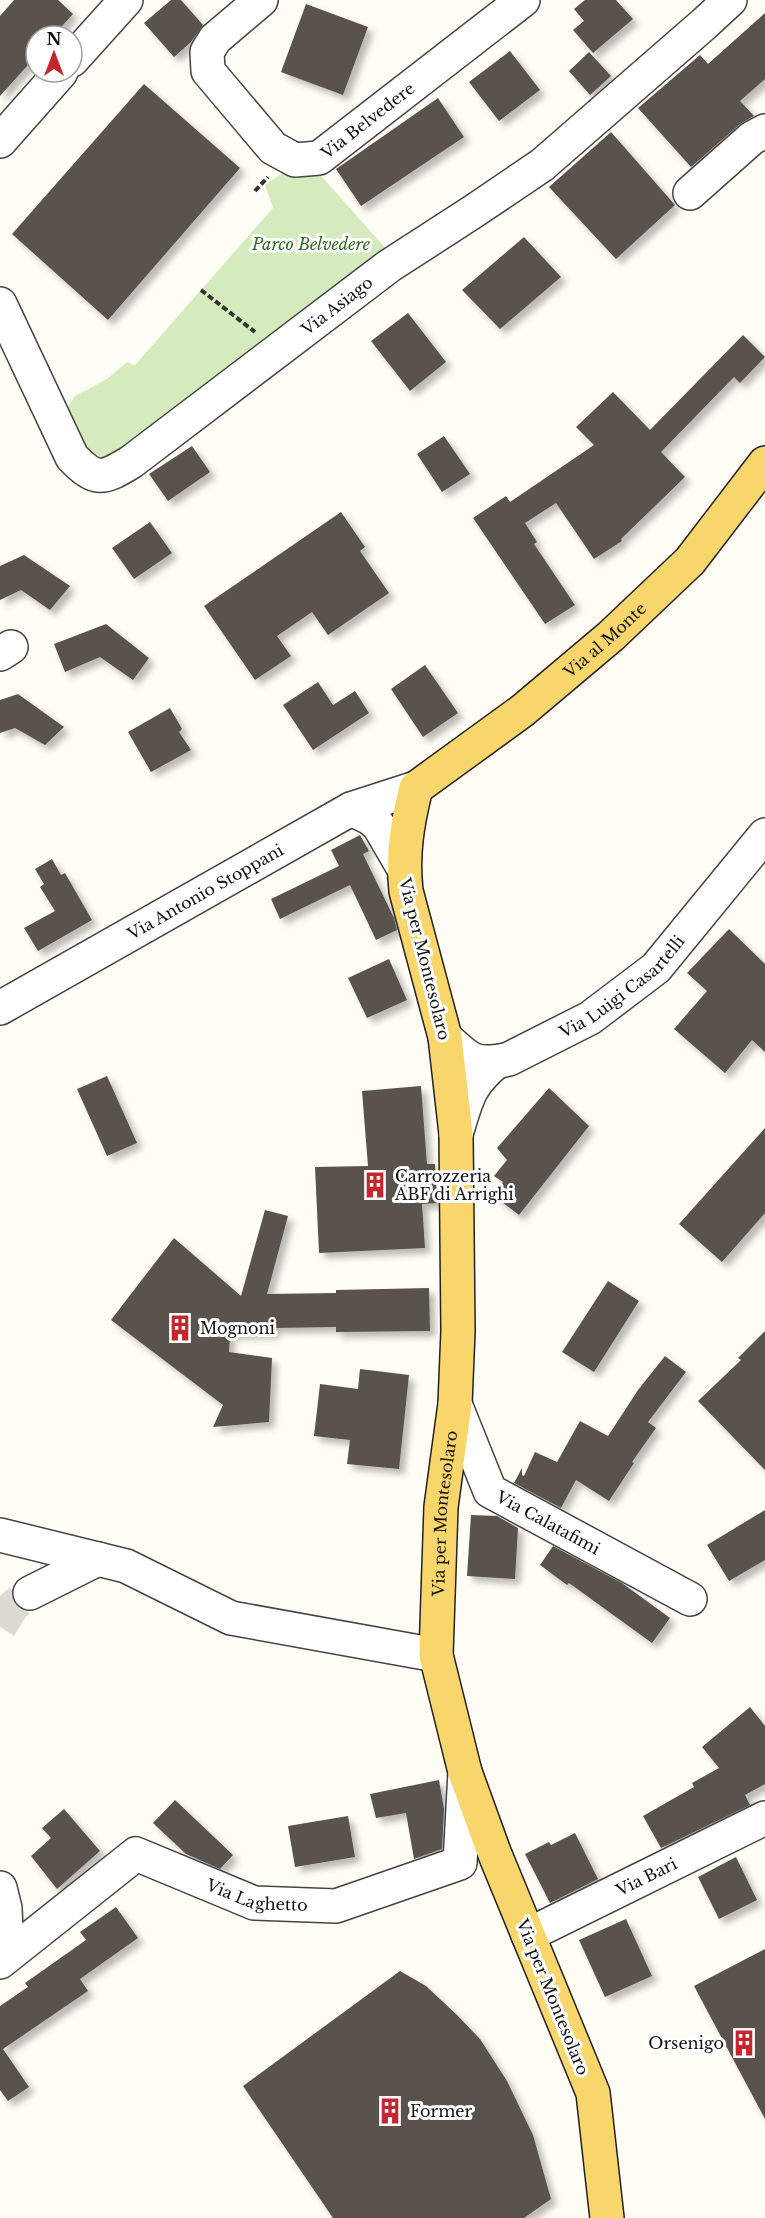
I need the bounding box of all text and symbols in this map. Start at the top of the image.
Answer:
north arrow [24,24,84,84]
text: N [46,29,62,49]
street label: Via Belvedere [316,78,418,163]
park label: Parco Belvedere [251,234,371,254]
street label: Via Asiago [296,272,377,340]
street label: Via al Monte [559,598,650,682]
street label: Via Antonio Stoppani [123,839,287,944]
street label: Via per Montesolaro [395,875,455,1042]
street label: Via Luigi Casartelli [555,931,689,1042]
place label: Carrozzeria ABF di Arrighi [394,1166,514,1204]
building icon: Carrozzeria ABF di Arrighi [360,1170,390,1200]
building icon: Mognoni [165,1313,195,1343]
place label: Mognoni [200,1318,276,1338]
street label: Via per Montesolaro [428,1429,461,1598]
street label: Via Calatafimi [492,1486,604,1559]
street label: Via Bari [612,1853,681,1900]
street label: Via Laghetto [203,1874,308,1915]
street label: Via per Montesolaro [512,1915,593,2078]
building icon: Orsenigo [729,2028,759,2058]
place label: Orsenigo [648,2033,724,2053]
building icon: Former [375,2096,405,2126]
place label: Former [410,2101,472,2121]

